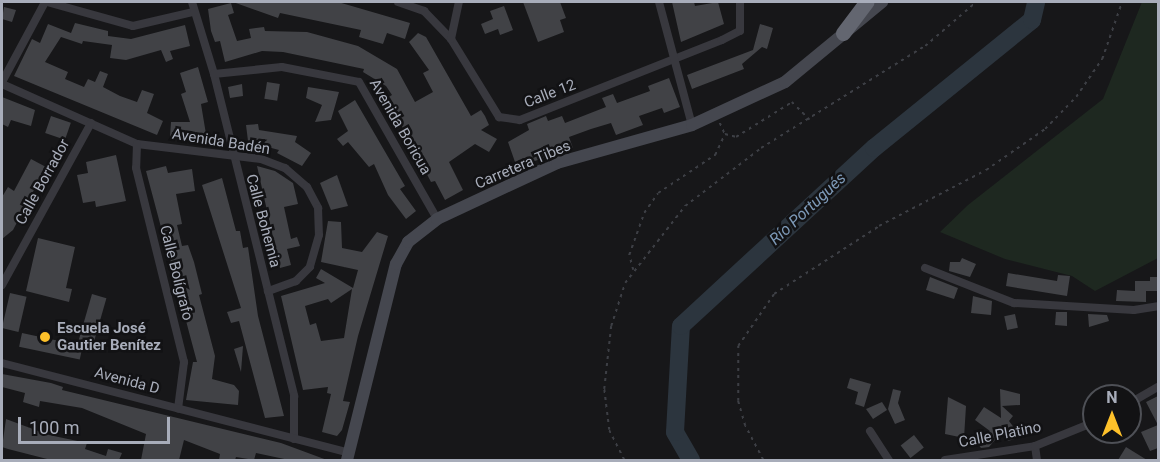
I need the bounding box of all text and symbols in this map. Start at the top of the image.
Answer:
street label: Avenida Boricua [365,76,435,178]
street label: Calle 12 [522,76,578,112]
street label: Avenida Badén [171,125,271,159]
street label: Calle Borrador [12,136,74,228]
street label: Carretera Tibes [472,137,574,193]
water label: Río Portugués [766,169,850,249]
street label: Calle Bohemia [242,172,284,270]
street label: Calle Bolígrafo [155,224,197,322]
place label: Escuela José Gautier Benítez [57,319,161,354]
marker: Escuela José Gautier Benítez [38,330,52,344]
street label: Avenida D [92,364,162,398]
north arrow [1082,384,1142,444]
text: N [1106,388,1118,407]
scale bar [21,405,172,443]
text: 100 m [29,417,80,438]
street label: Calle Platino [957,418,1043,452]

